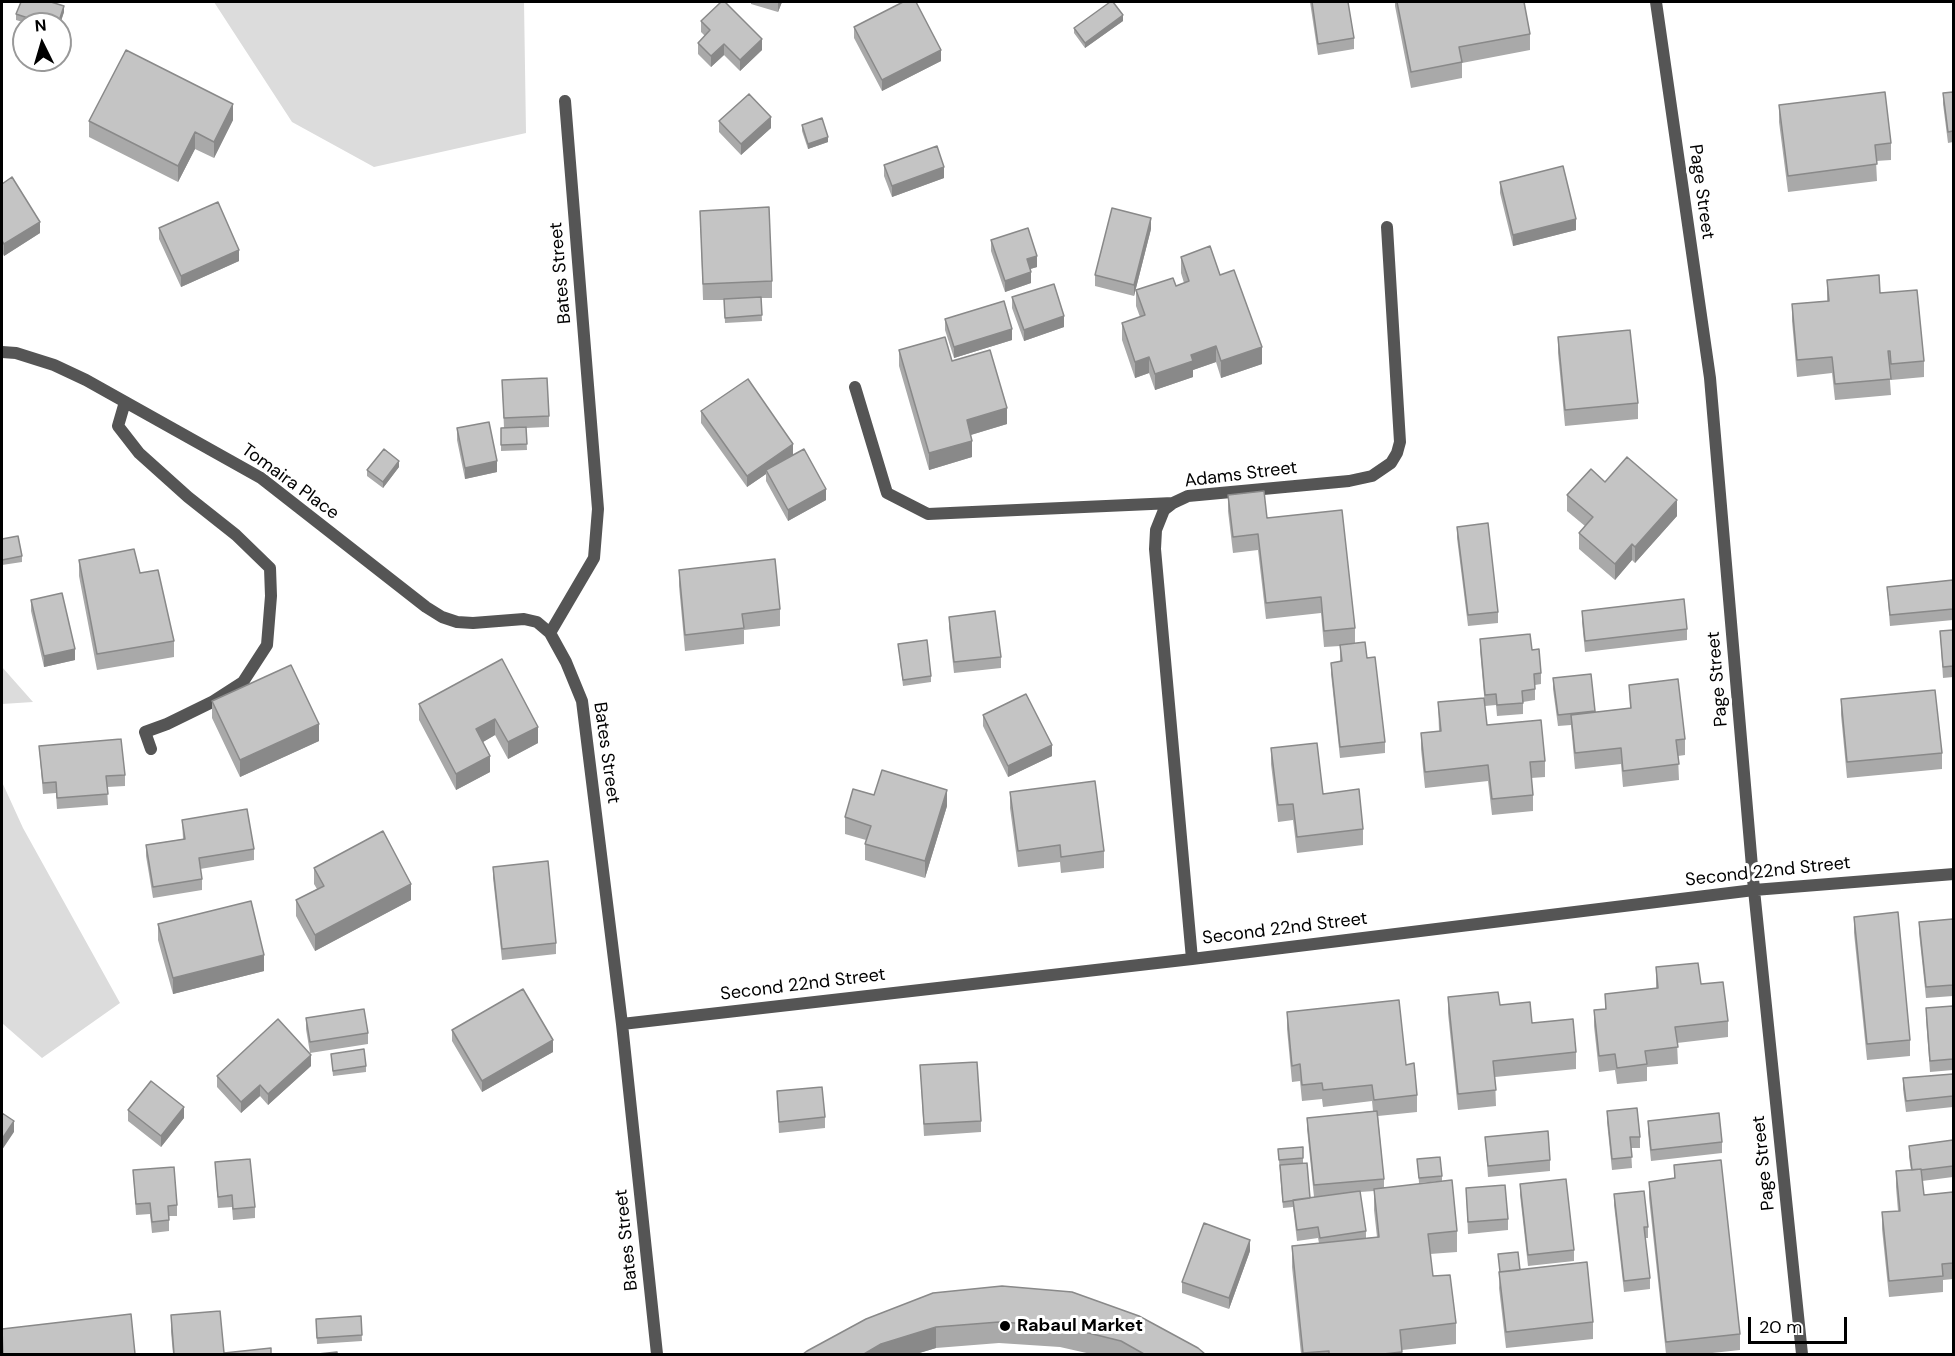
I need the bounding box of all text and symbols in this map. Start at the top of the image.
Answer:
north arrow [12,12,72,72]
text: N [34,15,47,37]
street label: Page Street [1684,143,1718,241]
street label: Bates Street [546,221,576,325]
street label: Tomaira Place [237,439,343,525]
street label: Adams Street [1183,457,1299,493]
street label: Page Street [1703,630,1733,728]
street label: Bates Street [588,701,624,805]
street label: Second 22nd Street [1684,853,1852,891]
street label: Second 22nd Street [1201,908,1369,950]
street label: Second 22nd Street [719,964,887,1006]
street label: Page Street [1748,1114,1780,1212]
street label: Bates Street [611,1188,643,1292]
scale bar [1751,1305,1850,1343]
place label: Rabaul Market [1017,1315,1143,1337]
text: 20 m [1759,1315,1802,1339]
marker: Rabaul Market [998,1319,1012,1333]

